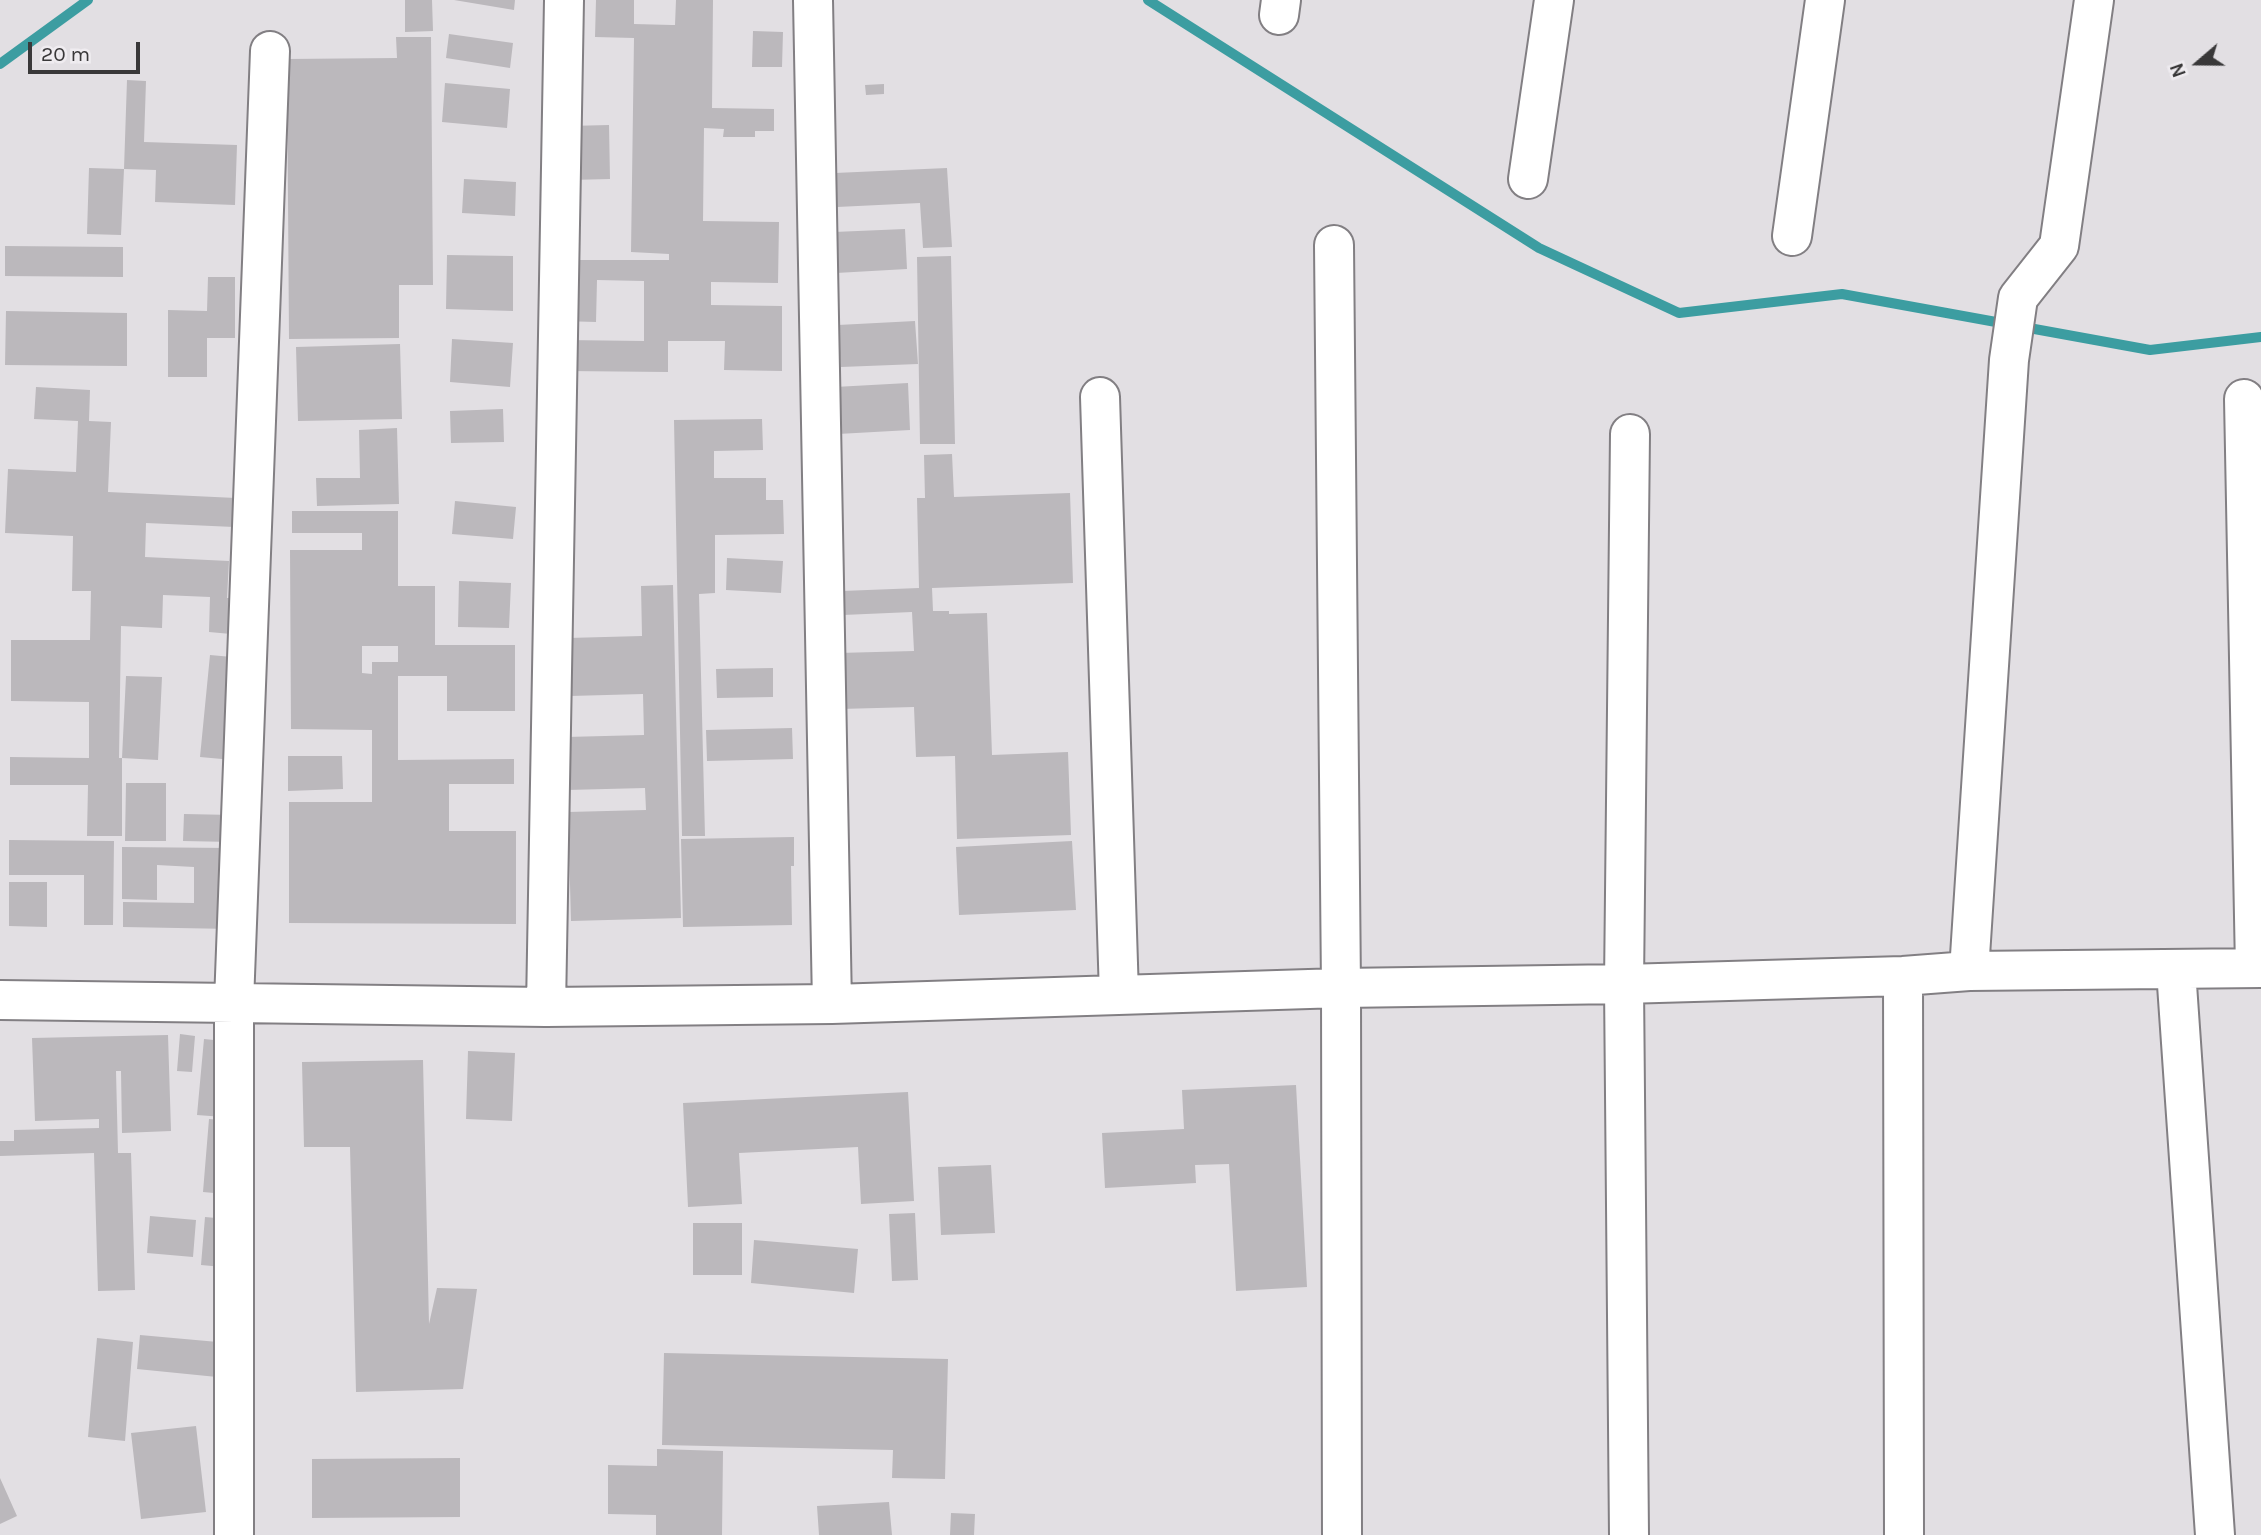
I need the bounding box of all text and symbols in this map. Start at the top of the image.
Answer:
scale bar [32,28,144,72]
north arrow [2163,28,2233,98]
text: 20 m [41,42,90,66]
text: N [2166,60,2191,80]

